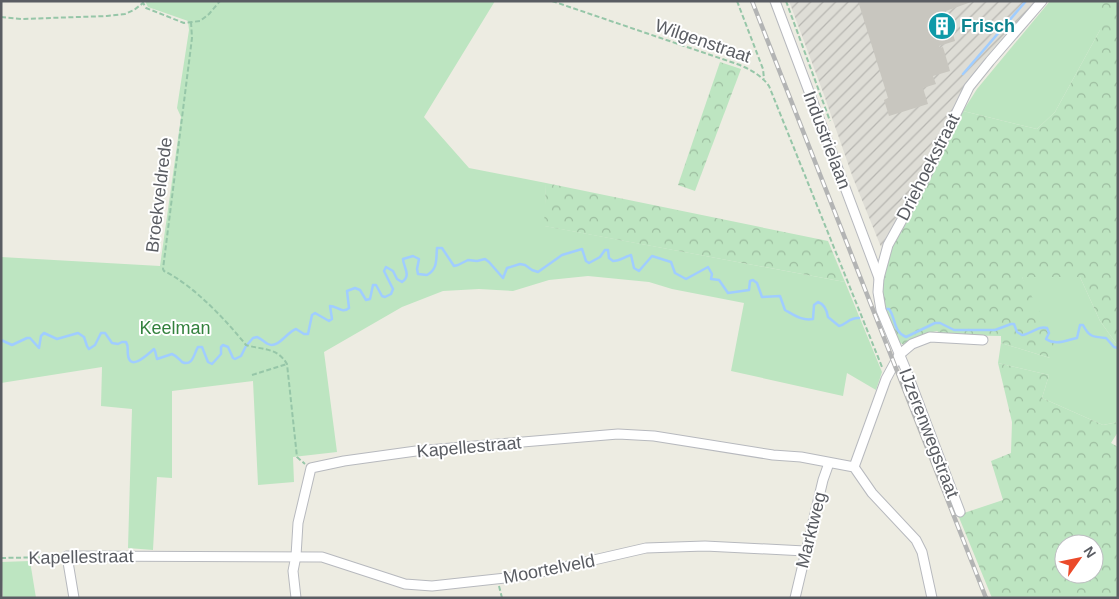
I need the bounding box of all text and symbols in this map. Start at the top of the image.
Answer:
building icon: Frisch [927,11,957,41]
street label: Wilgenstraat [652,15,754,67]
place label: Frisch [961,16,1015,36]
street label: Industrielaan [799,88,855,192]
street label: Driehoekstraat [893,110,963,224]
street label: Broekveldrede [142,136,176,254]
park label: Keelman [139,318,211,338]
street label: IJzerenwegstraat [895,365,963,501]
street label: Kapellestraat [416,432,522,462]
street label: Marktweg [792,490,830,570]
north arrow [1054,534,1104,584]
text: N [1080,543,1099,561]
street label: Kapellestraat [28,546,134,568]
street label: Moortelveld [501,550,597,588]

